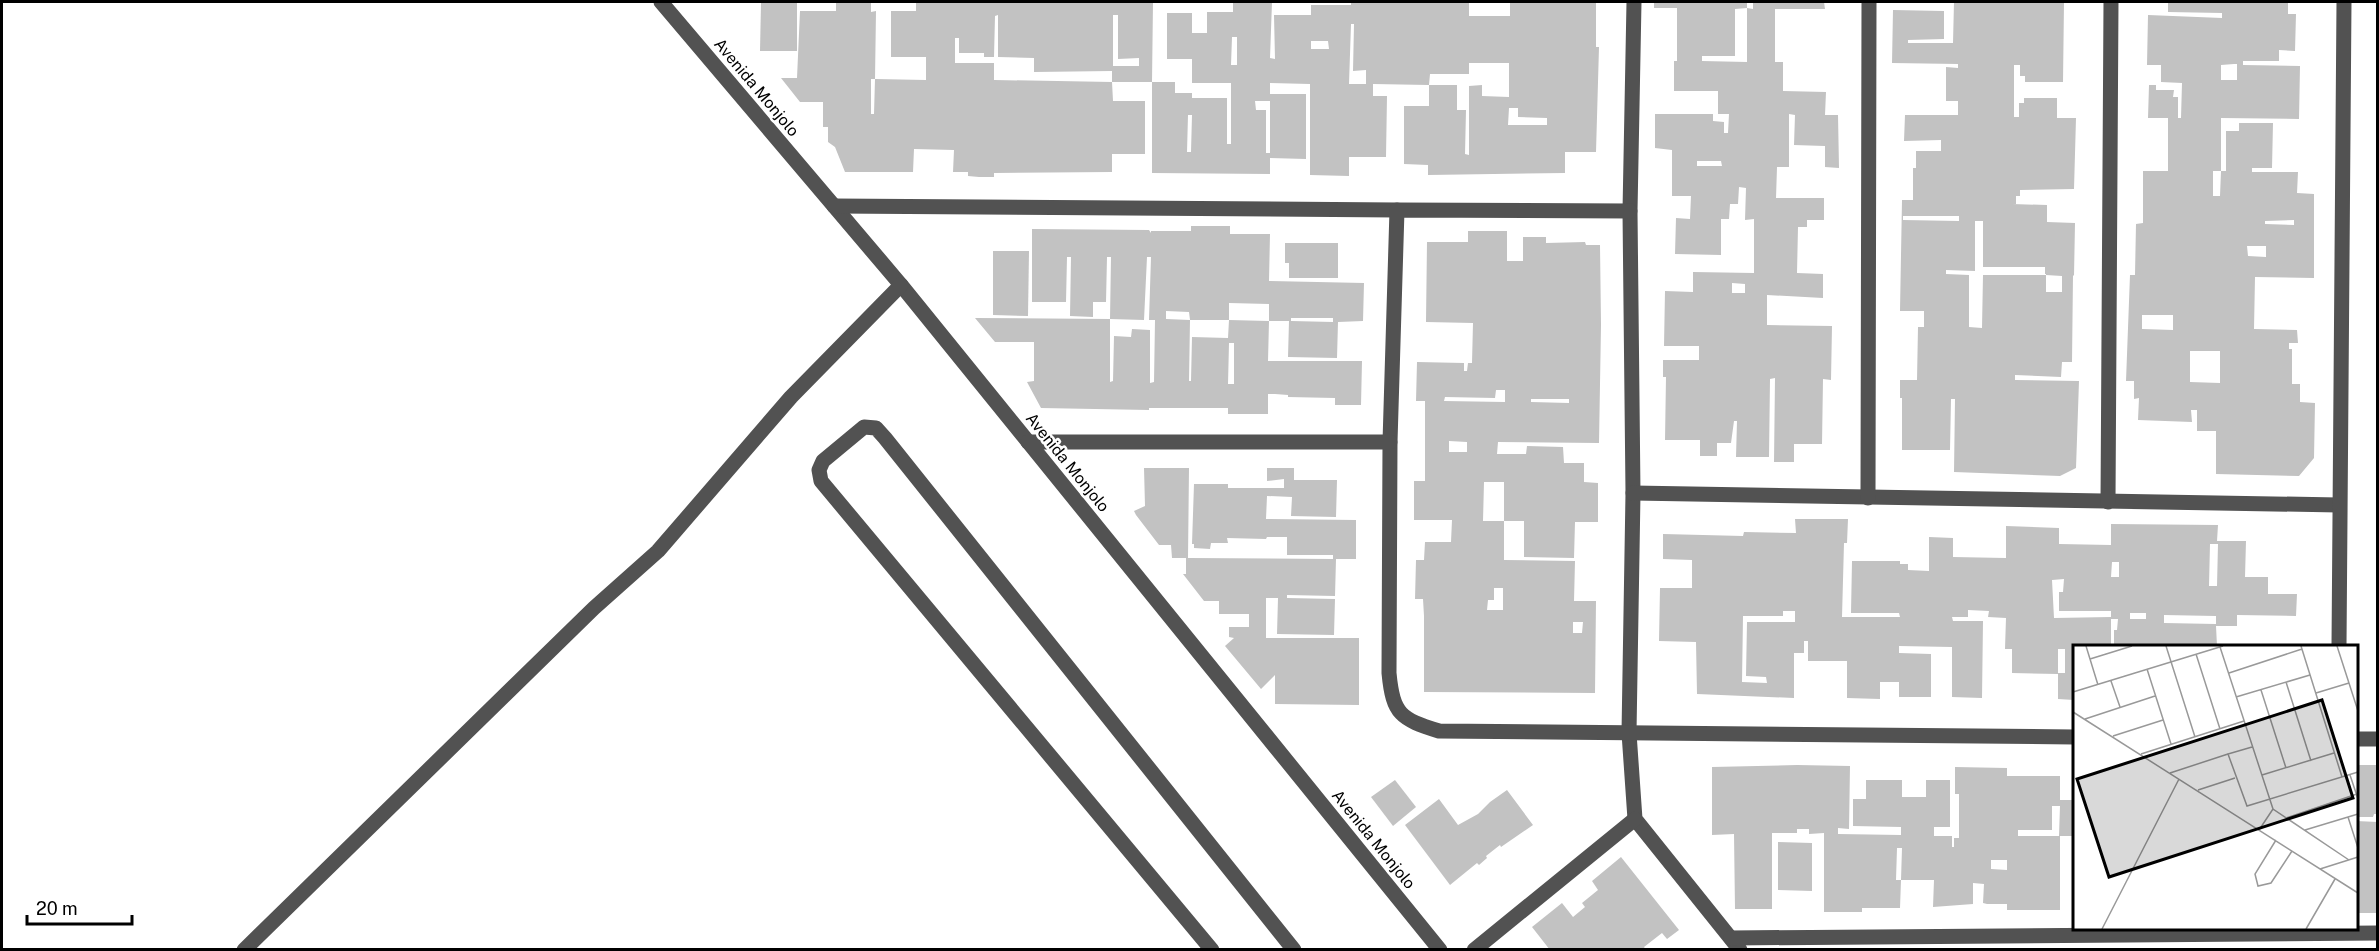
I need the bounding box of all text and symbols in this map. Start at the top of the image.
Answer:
street label: Avenida Monjolo [710,35,803,140]
street label: Avenida Monjolo [1022,409,1113,516]
inset map [2073,645,2358,930]
street label: Avenida Monjolo [1328,786,1419,893]
scale bar [27,888,132,926]
text: 20 m [36,898,78,919]

